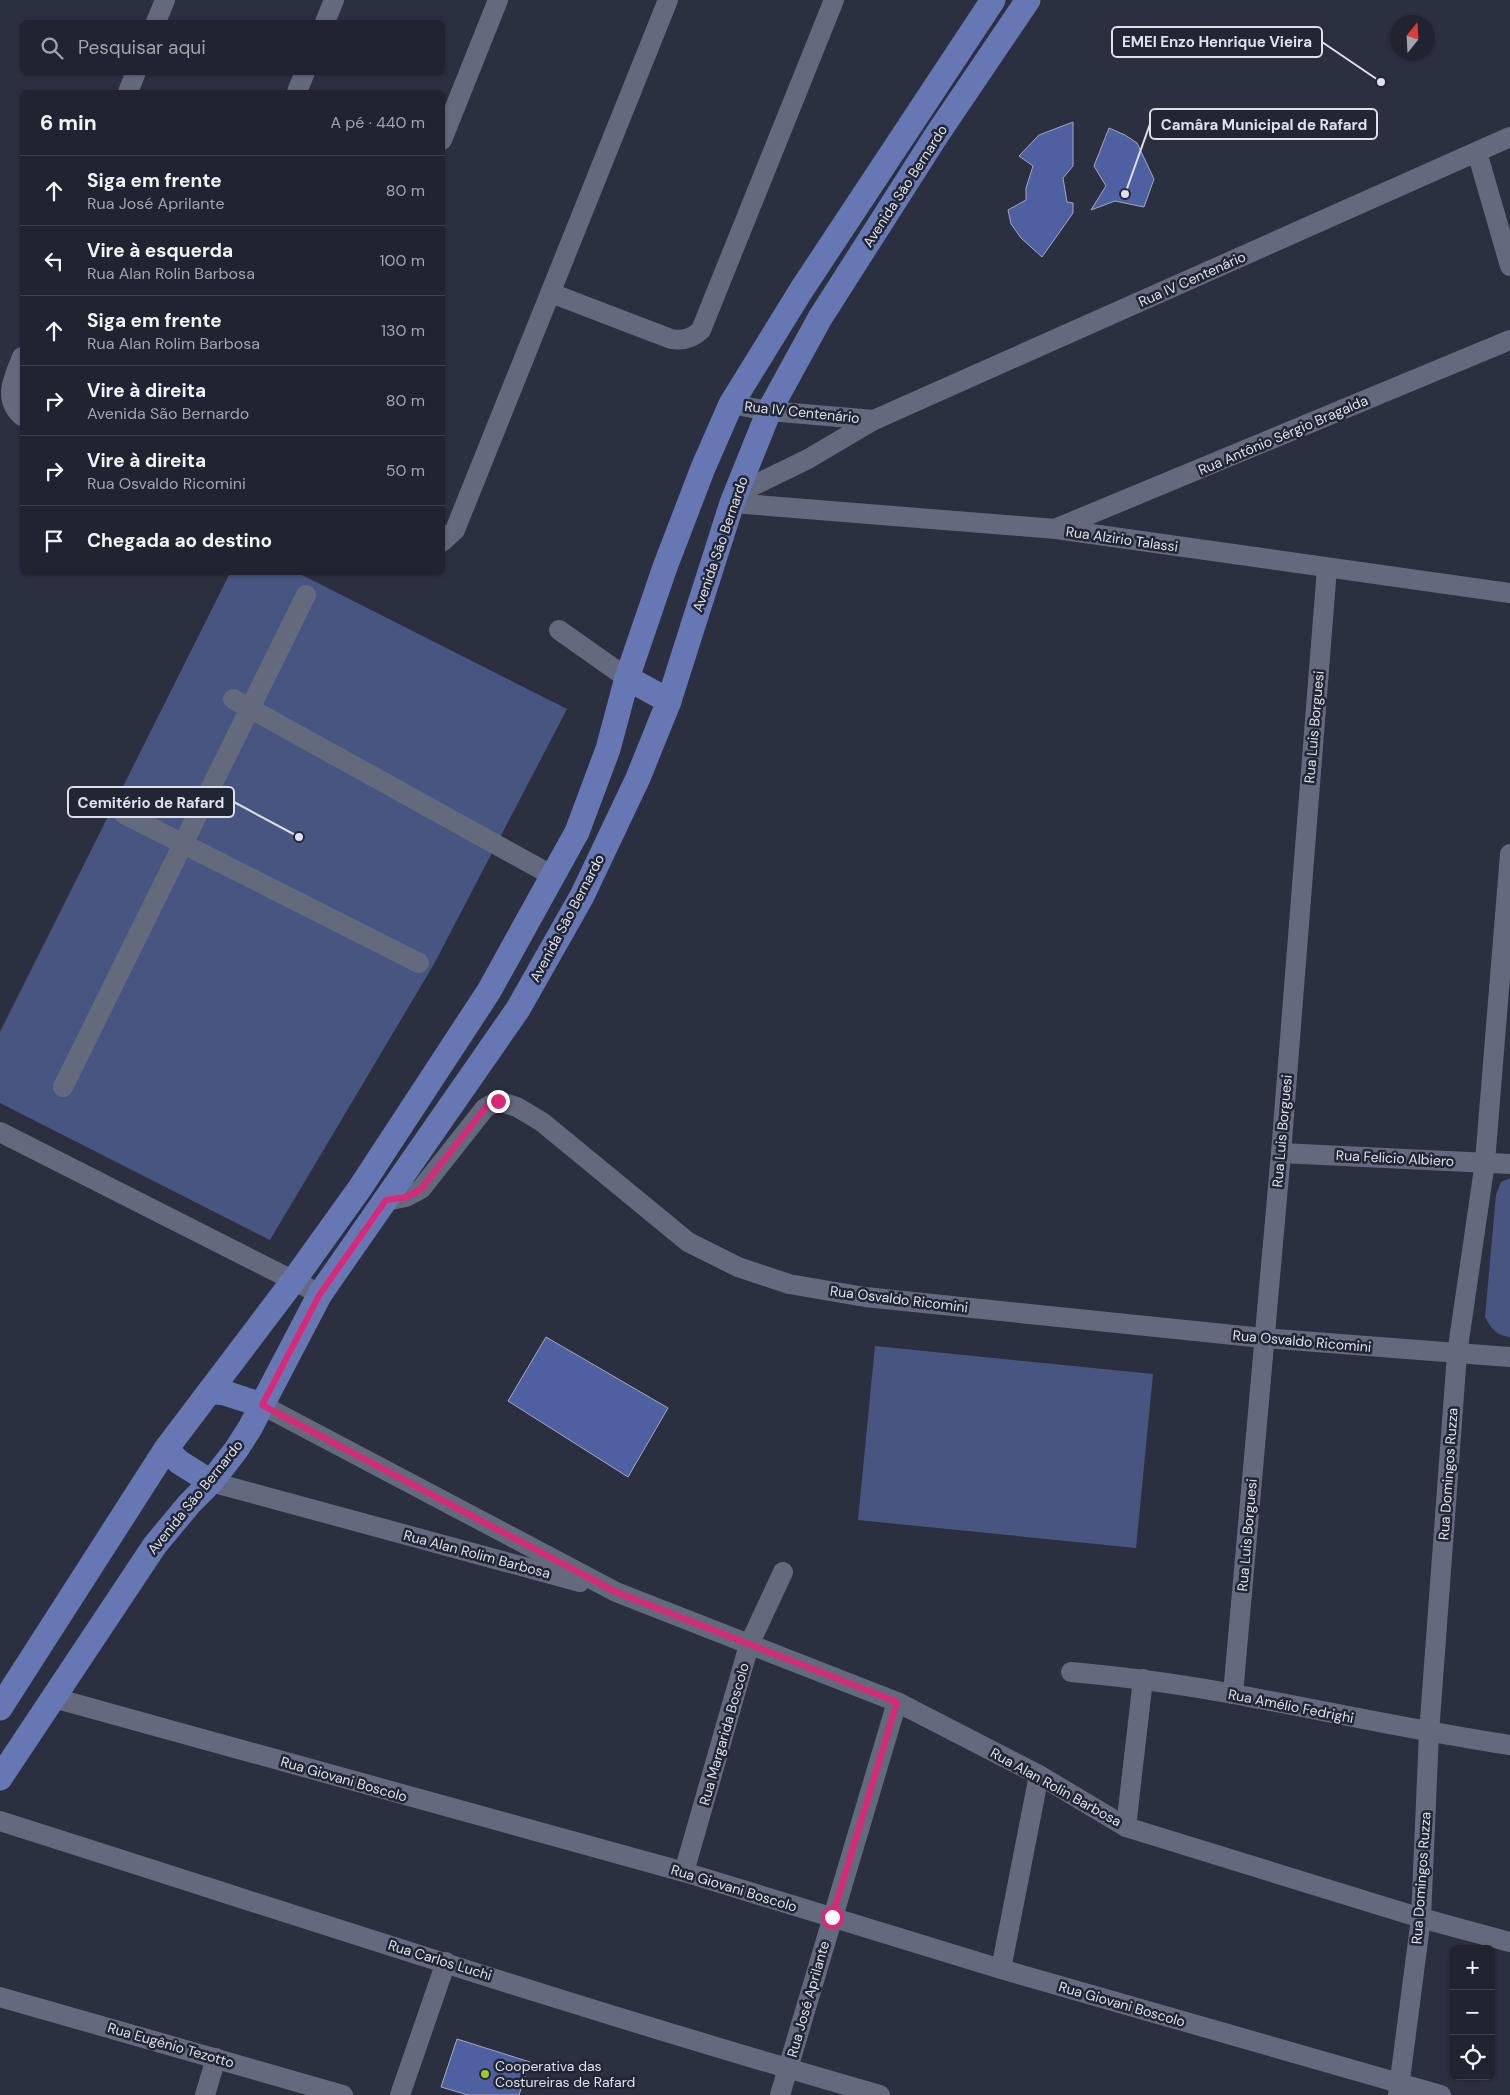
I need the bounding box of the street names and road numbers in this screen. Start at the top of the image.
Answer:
street label: Avenida São Bernardo [859,122,951,250]
street label: Rua IV Centenário [1135,247,1249,311]
street label: Rua Antônio Sérgio Bragalda [1195,391,1371,479]
street label: Rua IV Centenário [743,397,861,427]
street label: Avenida São Bernardo [688,474,752,614]
street label: Rua Alzirio Talassi [1065,522,1179,556]
street label: Rua Luis Borguesi [1300,670,1328,784]
street label: Avenida São Bernardo [526,851,608,985]
street label: Rua Luis Borguesi [1268,1074,1296,1188]
street label: Rua Felicio Albiero [1335,1146,1455,1170]
street label: Rua Osvaldo Ricomini [829,1282,969,1316]
street label: Rua Osvaldo Ricomini [1232,1326,1372,1356]
street label: Rua Domingos Ruzza [1434,1407,1462,1541]
street label: Avenida São Bernardo [143,1436,247,1558]
street label: Rua Luis Borguesi [1233,1478,1261,1592]
street label: Rua Alan Rolim Barbosa [402,1526,552,1582]
street label: Rua Margarida Boscolo [695,1661,753,1807]
street label: Rua Amélio Fedrighi [1227,1685,1355,1727]
street label: Rua Alan Rolin Barbosa [987,1744,1125,1830]
street label: Rua Giovani Boscolo [279,1752,409,1806]
street label: Rua Domingos Ruzza [1407,1811,1435,1945]
street label: Rua Giovani Boscolo [669,1860,799,1916]
street label: Rua Carlos Luchi [386,1936,494,1984]
street label: Rua José Aprilante [783,1939,833,2059]
street label: Rua Giovani Boscolo [1057,1977,1187,2031]
street label: Rua Eugênio Tezotto [106,2018,236,2072]

